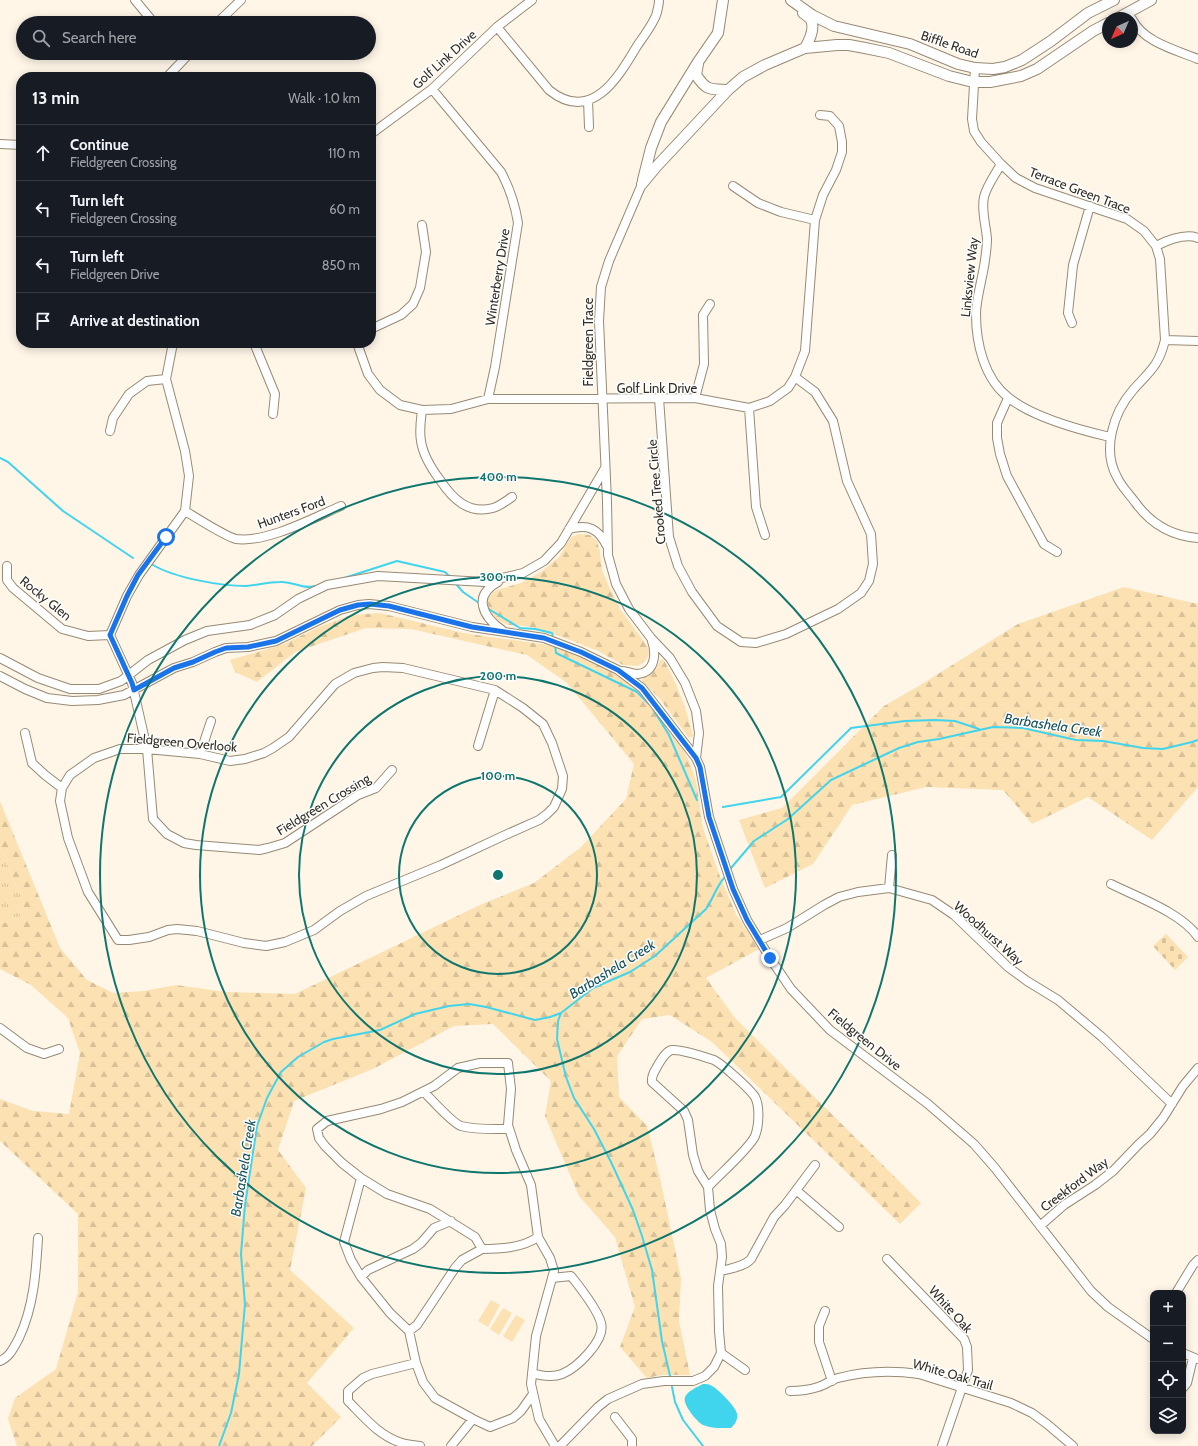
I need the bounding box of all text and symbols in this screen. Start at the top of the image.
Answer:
north arrow [1102,12,1138,48]
search box [16,16,376,60]
street label: Golf Link Drive [409,26,480,92]
icon: search [30,27,52,49]
street label: Biffle Road [919,27,981,61]
text: Search here [62,29,137,47]
text: 13 min [32,88,80,108]
text: Walk · 1.0 km [288,90,360,106]
text: Continue [70,136,129,154]
icon: ahead [32,142,54,164]
text: 110 m [328,145,360,161]
text: Fieldgreen Crossing [70,154,177,170]
street label: Terrace Green Trace [1027,163,1133,217]
text: Turn left [70,192,124,210]
icon: left [32,198,54,220]
text: 60 m [329,201,360,217]
text: Fieldgreen Crossing [70,210,177,226]
street label: Winterberry Drive [481,227,513,327]
street label: Linksview Way [957,236,981,318]
text: Turn left [70,248,124,266]
icon: left [32,254,54,276]
text: 850 m [322,257,360,273]
text: Fieldgreen Drive [70,266,159,282]
street label: Fieldgreen Trace [580,297,596,386]
icon: arrive [32,310,54,332]
text: Arrive at destination [70,312,200,330]
street label: Golf Link Drive [617,380,698,396]
street label: Crooked Tree Circle [643,439,669,545]
text: 400 m [479,469,517,484]
street label: Hunters Ford [255,492,327,532]
route start [157,528,175,546]
text: 300 m [480,569,516,584]
street label: Rocky Glen [17,572,75,624]
text: 200 m [480,668,516,683]
water label: Barbashela Creek [1003,709,1104,741]
street label: Fieldgreen Overlook [126,729,238,755]
text: 100 m [481,768,515,783]
street label: Fieldgreen Crossing [273,769,373,838]
centre of rings [491,868,505,882]
street label: Woodhurst Way [951,898,1027,969]
water label: Barbashela Creek [566,935,659,1003]
route end [761,949,779,967]
street label: Fieldgreen Drive [825,1005,905,1074]
water label: Barbashela Creek [226,1117,260,1218]
street label: Creekford Way [1037,1153,1111,1215]
street label: White Oak [926,1282,976,1336]
map controls [1150,1290,1186,1434]
button: + [1150,1290,1186,1326]
button: − [1150,1326,1186,1362]
street label: White Oak Trail [911,1355,995,1393]
button: locate [1150,1362,1186,1398]
button: layers [1150,1398,1186,1434]

